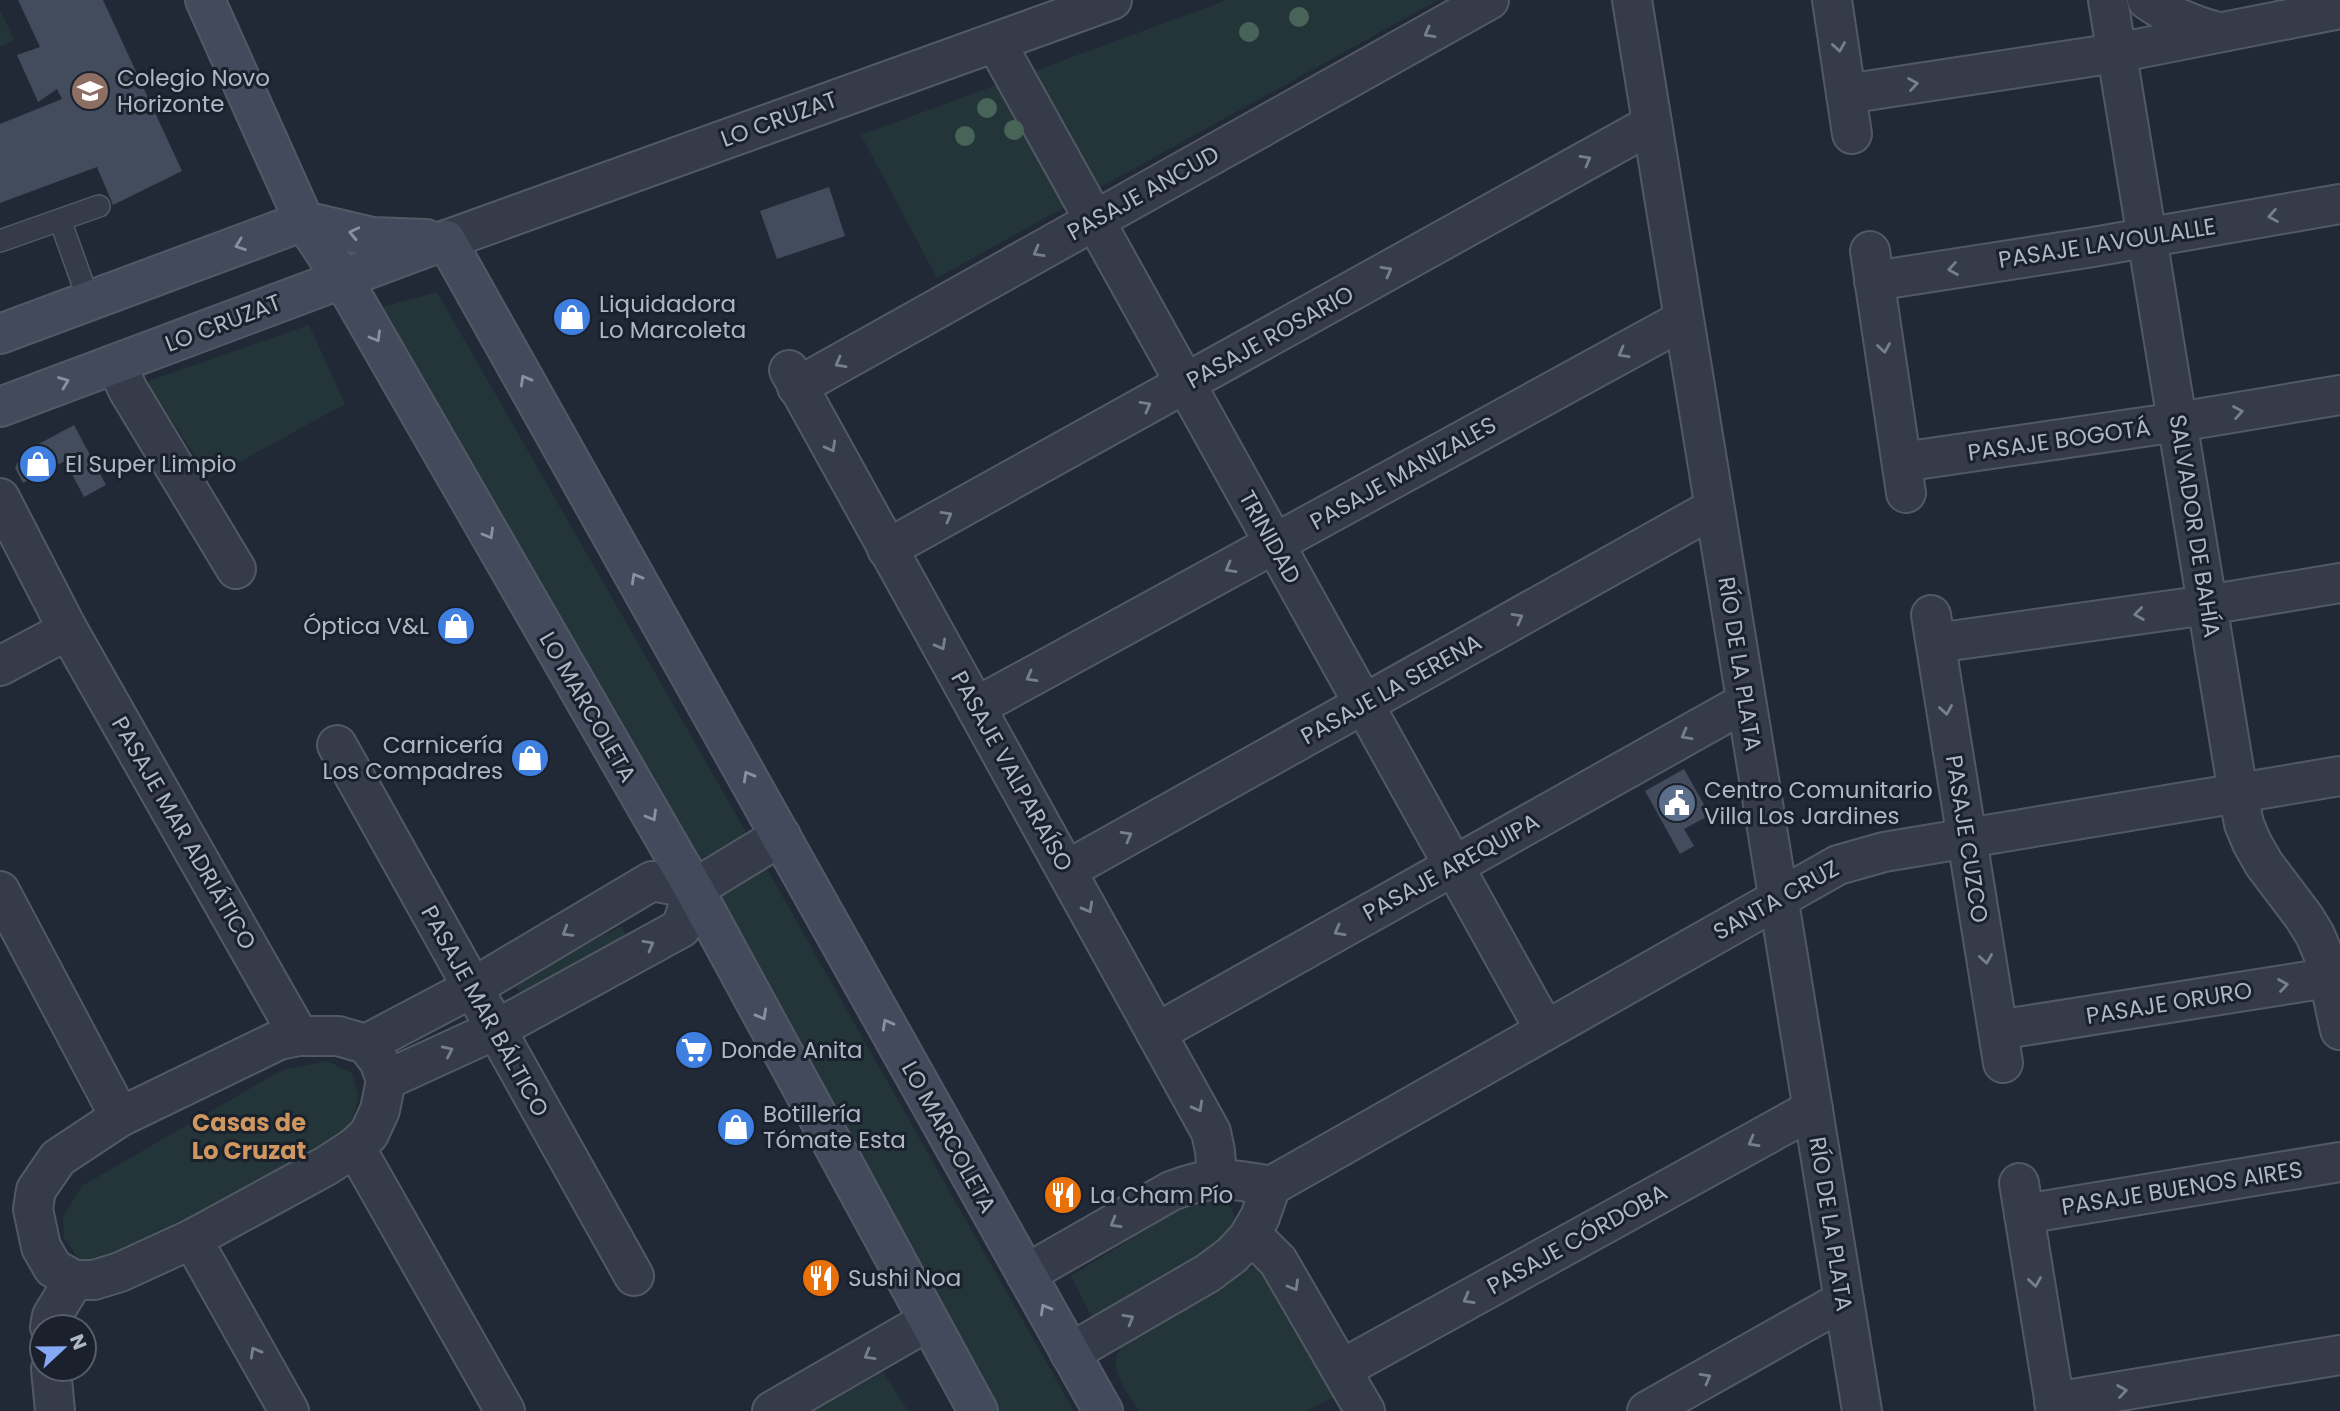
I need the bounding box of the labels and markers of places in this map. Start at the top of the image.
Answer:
place label: Colegio Novo Horizonte [117,62,270,120]
school or university icon: Colegio Novo Horizonte [69,70,111,112]
place label: Liquidadora Lo Marcoleta [599,288,746,346]
shop icon: Liquidadora Lo Marcoleta [551,296,593,338]
shop icon: El Super Limpio [17,443,59,485]
place label: El Super Limpio [65,448,237,480]
shop icon: Óptica V&L [435,605,477,647]
place label: Óptica V&L [303,610,429,642]
place label: Carnicería Los Compadres [323,729,503,787]
shop icon: Carnicería Los Compadres [509,737,551,779]
place label: Centro Comunitario Villa Los Jardines [1704,774,1933,832]
public building icon: Centro Comunitario Villa Los Jardines [1656,782,1698,824]
supermarket icon: Donde Anita [673,1029,715,1071]
place label: Donde Anita [721,1034,862,1066]
place label: Botillería Tómate Esta [763,1098,906,1156]
shop icon: Botillería Tómate Esta [715,1106,757,1148]
restaurant icon: La Cham Pío [1042,1174,1084,1216]
place label: La Cham Pío [1090,1179,1233,1211]
restaurant icon: Sushi Noa [800,1257,842,1299]
place label: Sushi Noa [848,1262,961,1294]

